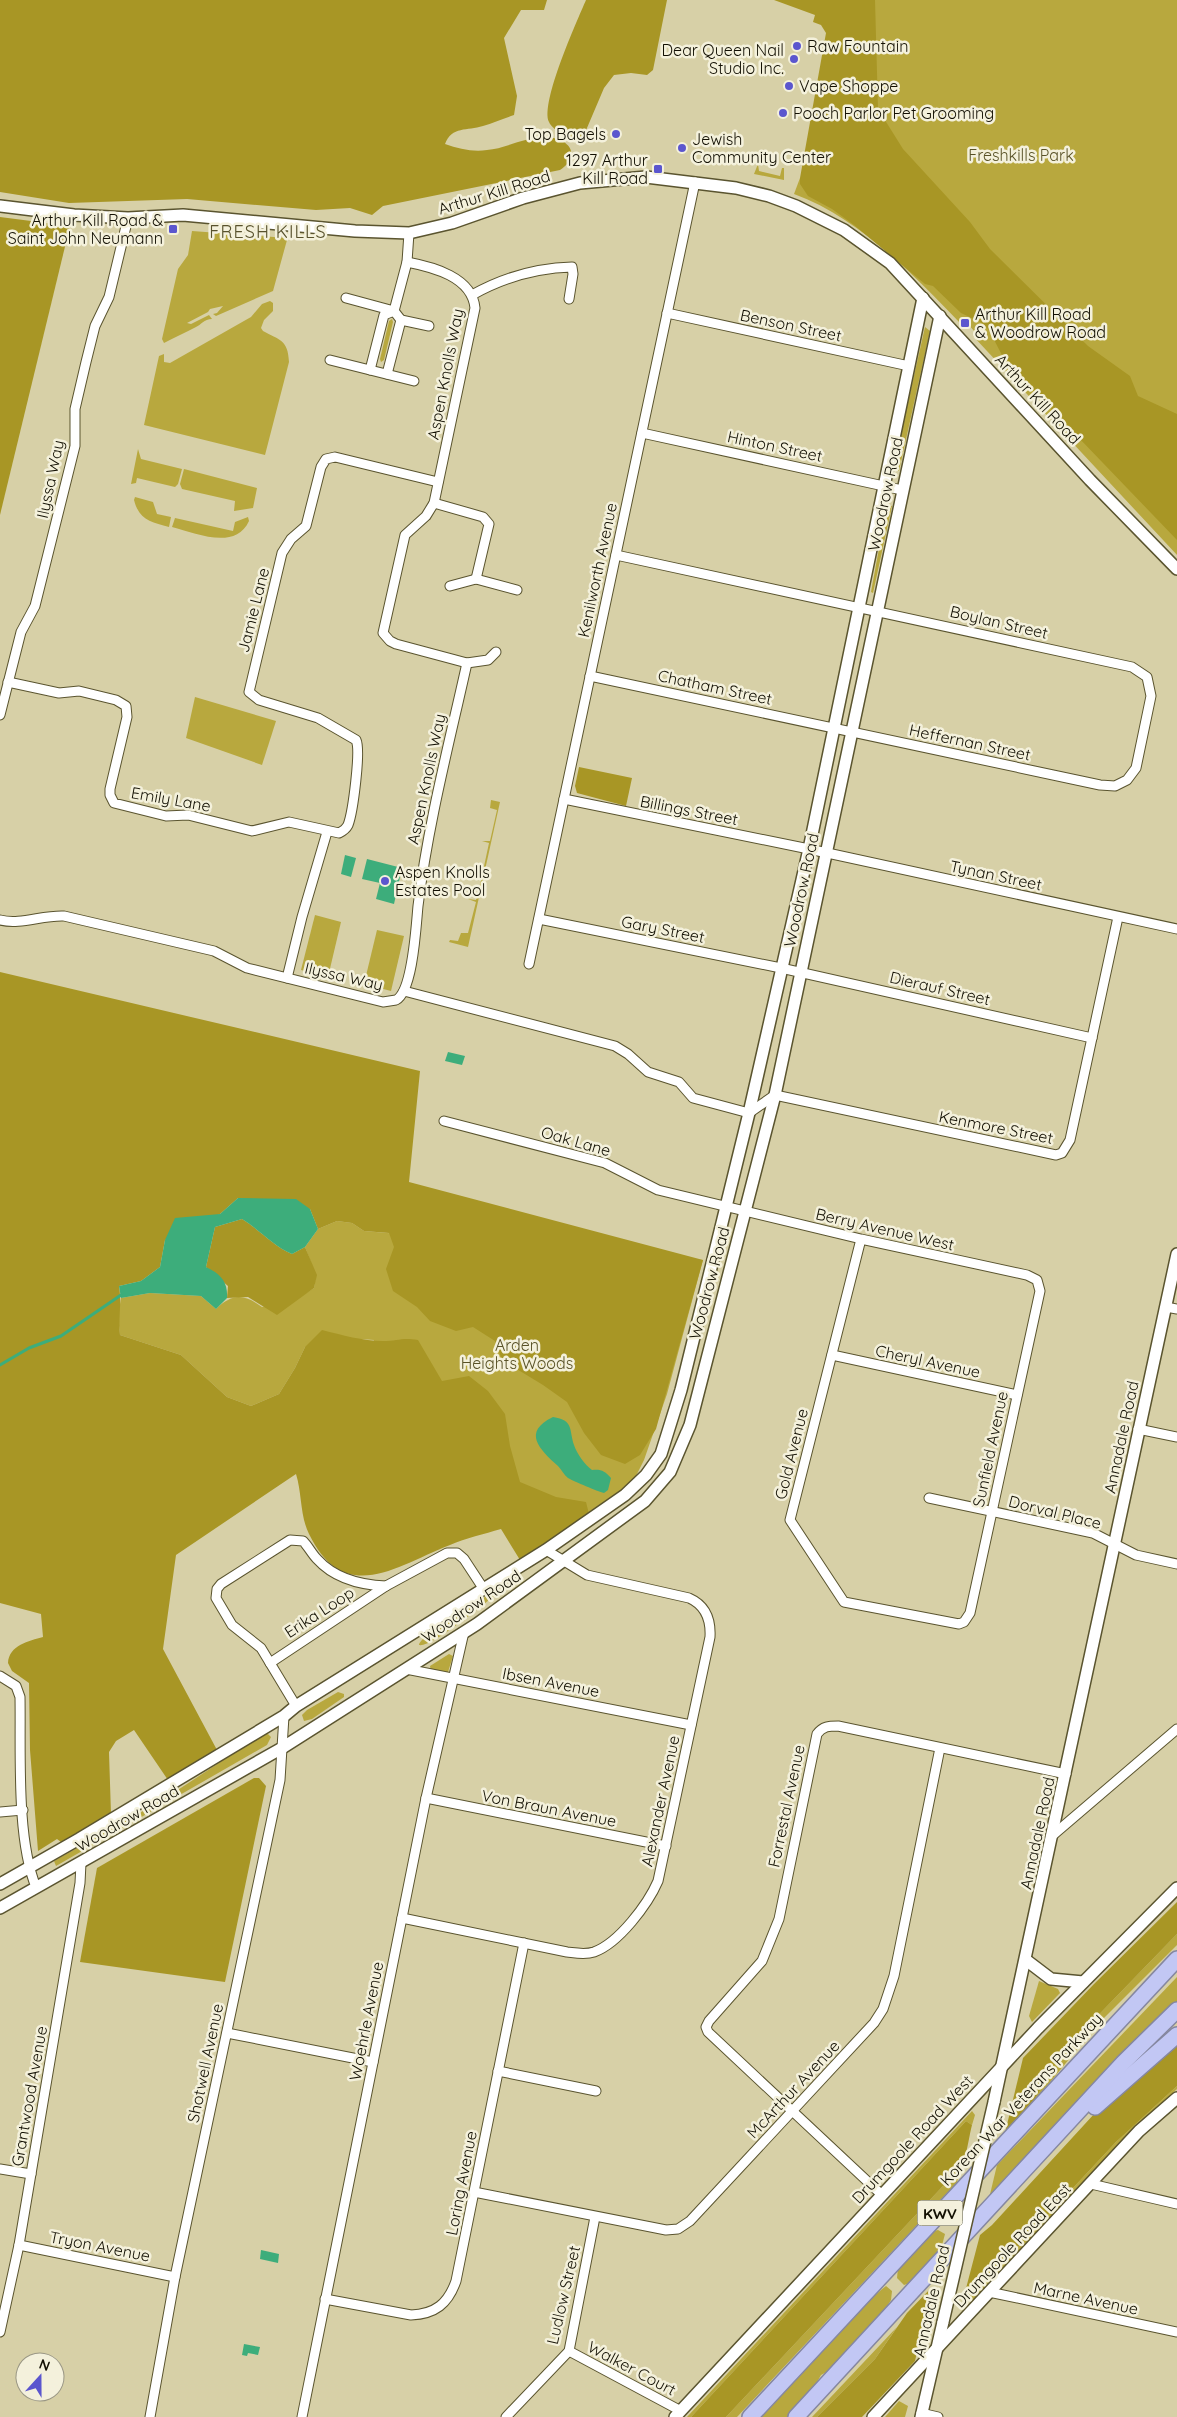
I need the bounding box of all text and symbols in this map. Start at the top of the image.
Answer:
place label: Raw Fountain [807,36,908,56]
place label: Dear Queen Nail Studio Inc. [661,40,784,78]
marker: Raw Fountain [791,40,803,52]
marker: Dear Queen Nail Studio Inc. [788,53,800,65]
place label: Vape Shoppe [799,76,898,96]
marker: Vape Shoppe [783,80,795,92]
place label: Pooch Parlor Pet Grooming [793,103,994,123]
marker: Pooch Parlor Pet Grooming [777,107,789,119]
place label: Top Bagels [525,124,606,144]
marker: Top Bagels [610,128,622,140]
place label: Jewish Community Center [692,129,831,167]
marker: Jewish Community Center [676,142,688,154]
park label: Freshkills Park [968,145,1074,165]
place label: 1297 Arthur Kill Road [566,150,648,188]
marker: 1297 Arthur Kill Road [652,163,664,175]
street label: Arthur Kill Road [435,165,553,219]
place label: Arthur Kill Road & Saint John Neumann [8,210,163,248]
district label: FRESH KILLS [209,220,327,243]
marker: Arthur Kill Road & Saint John Neumann [167,223,179,235]
street label: Benson Street [738,304,844,346]
place label: Arthur Kill Road & Woodrow Road [975,304,1106,342]
street label: Aspen Knolls Way [422,307,468,441]
marker: Arthur Kill Road & Woodrow Road [959,317,971,329]
street label: Arthur Kill Road [991,350,1085,448]
street label: Hinton Street [726,426,824,466]
street label: Woodrow Road [863,435,907,553]
street label: Ilyssa Way [32,438,68,520]
street label: Kenilworth Avenue [573,501,621,639]
street label: Jamie Lane [233,565,273,655]
street label: Boylan Street [948,601,1050,643]
street label: Chatham Street [656,665,774,709]
street label: Aspen Knolls Way [402,712,450,846]
street label: Heffernan Street [907,719,1033,765]
street label: Emily Lane [130,782,212,816]
street label: Billings Street [638,791,740,829]
street label: Woodrow Road [779,831,823,949]
street label: Tynan Street [948,855,1044,895]
place label: Aspen Knolls Estates Pool [395,862,490,900]
marker: Aspen Knolls Estates Pool [379,875,391,887]
street label: Gary Street [620,911,706,947]
street label: Ilyssa Way [303,957,385,995]
street label: Dierauf Street [888,967,992,1009]
street label: Kenmore Street [937,1106,1055,1148]
street label: Oak Lane [539,1122,613,1160]
street label: Berry Avenue West [814,1203,956,1255]
street label: Woodrow Road [684,1224,734,1342]
park label: Arden Heights Woods [461,1335,573,1373]
street label: Cheryl Avenue [874,1340,982,1382]
street label: Annadale Road [1099,1379,1143,1495]
street label: Sunfield Avenue [968,1389,1012,1509]
street label: Gold Avenue [770,1406,812,1502]
street label: Dorval Place [1007,1491,1103,1533]
street label: Woodrow Road [417,1565,525,1647]
street label: Erika Loop [281,1582,357,1642]
street label: Ibsen Avenue [501,1663,601,1701]
street label: Alexander Avenue [636,1734,684,1868]
street label: Forrestal Avenue [763,1743,809,1869]
street label: Annadale Road [1015,1775,1059,1891]
street label: Woodrow Road [72,1780,182,1856]
street label: Von Braun Avenue [480,1785,618,1831]
street label: Woehrle Avenue [345,1960,387,2082]
street label: Shotwell Avenue [183,2002,227,2124]
street label: Korean War Veterans Parkway [936,2008,1106,2190]
street label: Grantwood Avenue [7,2024,51,2168]
street label: McArthur Avenue [742,2036,844,2142]
street label: Drumgoole Road West [847,2071,977,2207]
street label: Loring Avenue [441,2129,481,2237]
street label: Drumgoole Road East [949,2179,1075,2311]
road number: KWV [918,2200,962,2226]
street label: Tryon Avenue [48,2226,152,2266]
street label: Annadale Road [908,2243,954,2359]
street label: Ludlow Street [542,2244,584,2346]
street label: Marne Avenue [1032,2277,1140,2319]
street label: Walker Court [584,2336,680,2400]
north arrow [15,2352,65,2402]
text: N [37,2355,53,2375]

